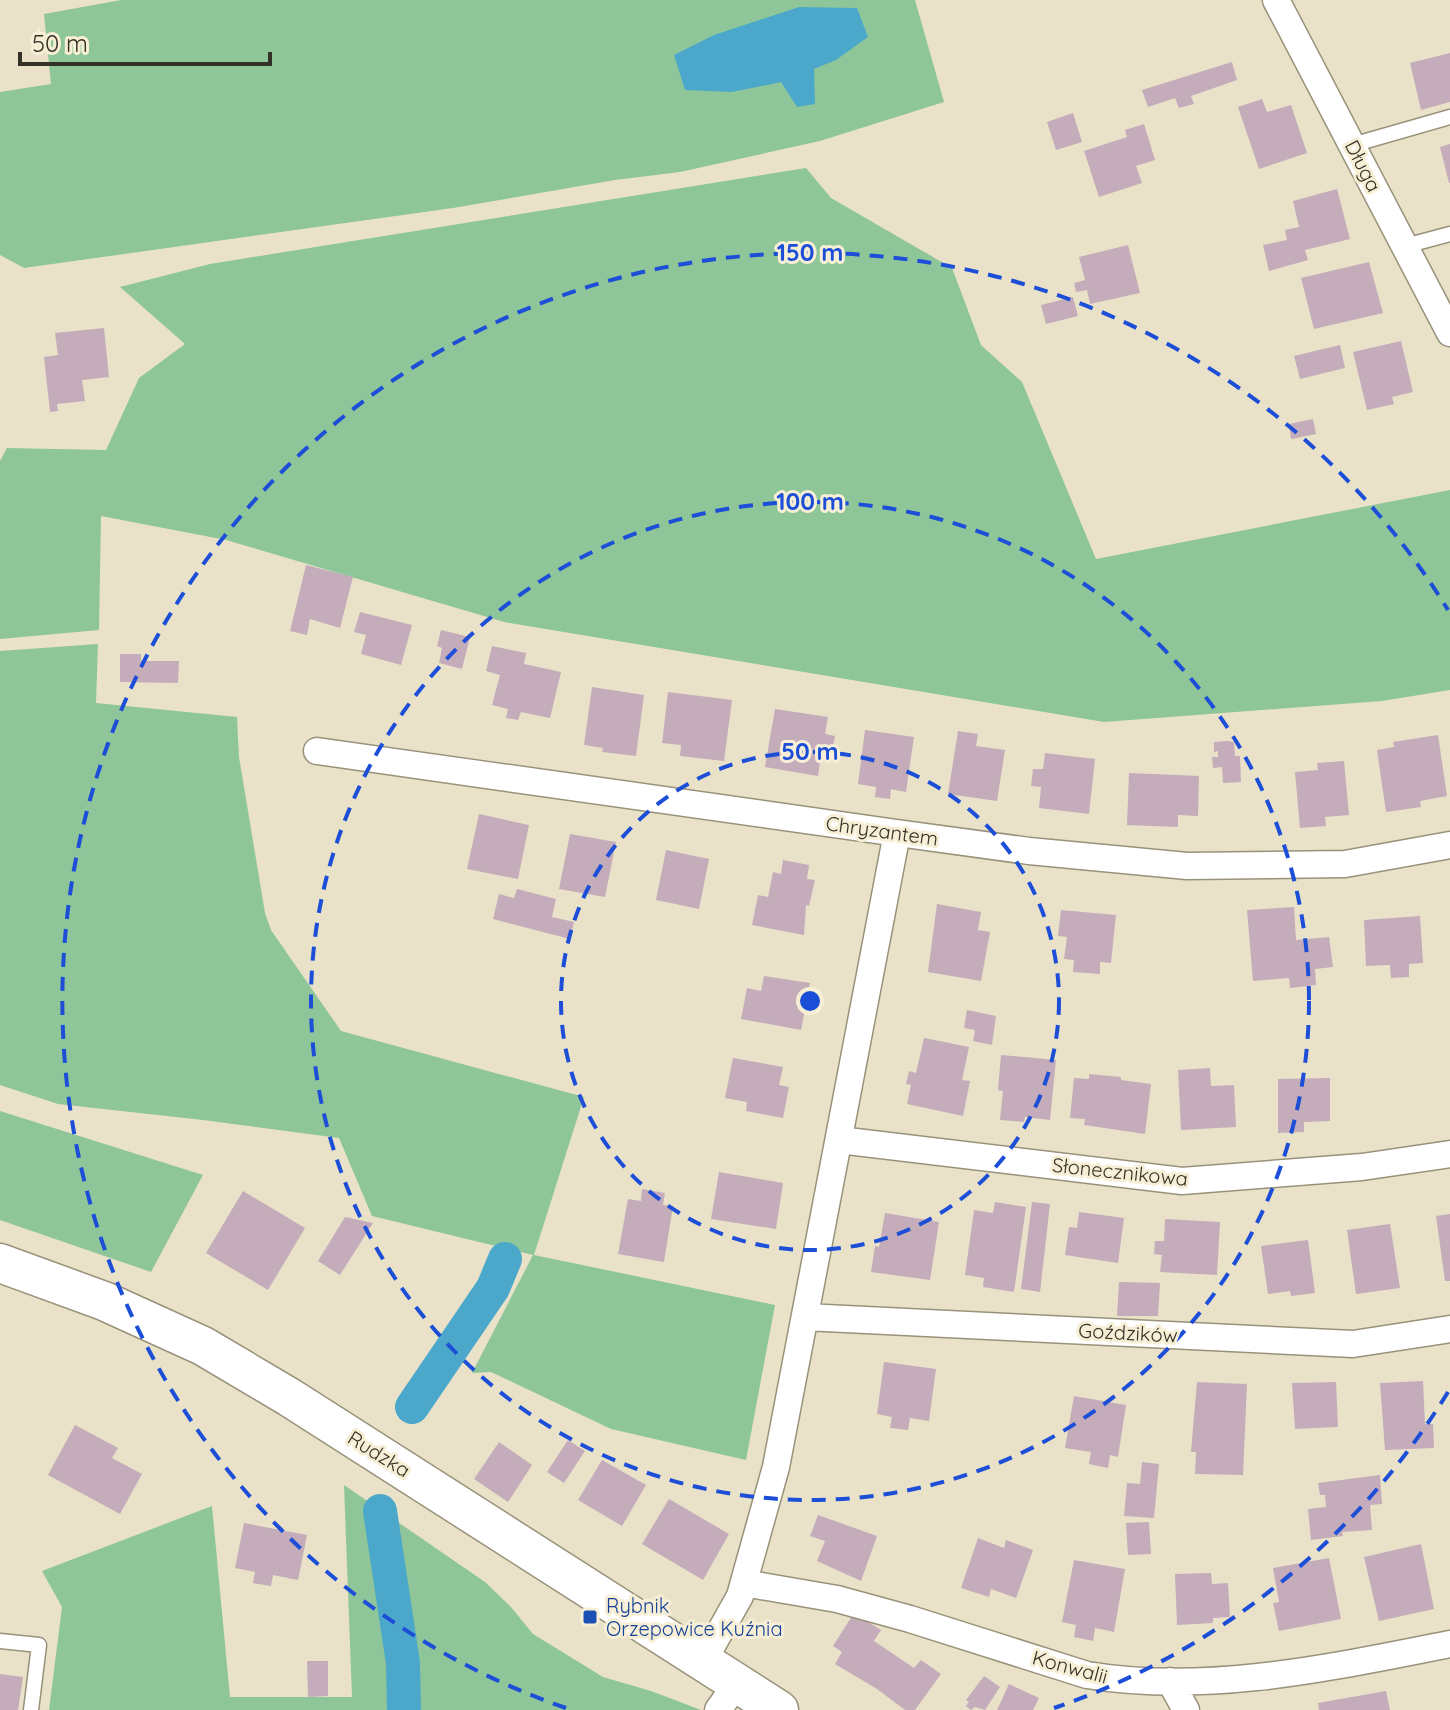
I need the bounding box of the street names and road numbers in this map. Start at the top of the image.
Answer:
street label: Długa [1340,136,1387,196]
street label: Chryzantem [824,810,940,851]
street label: Słonecznikowa [1051,1152,1189,1191]
street label: Goździków [1078,1317,1178,1348]
street label: Rudzka [343,1425,415,1482]
street label: Konwalii [1030,1644,1111,1689]

